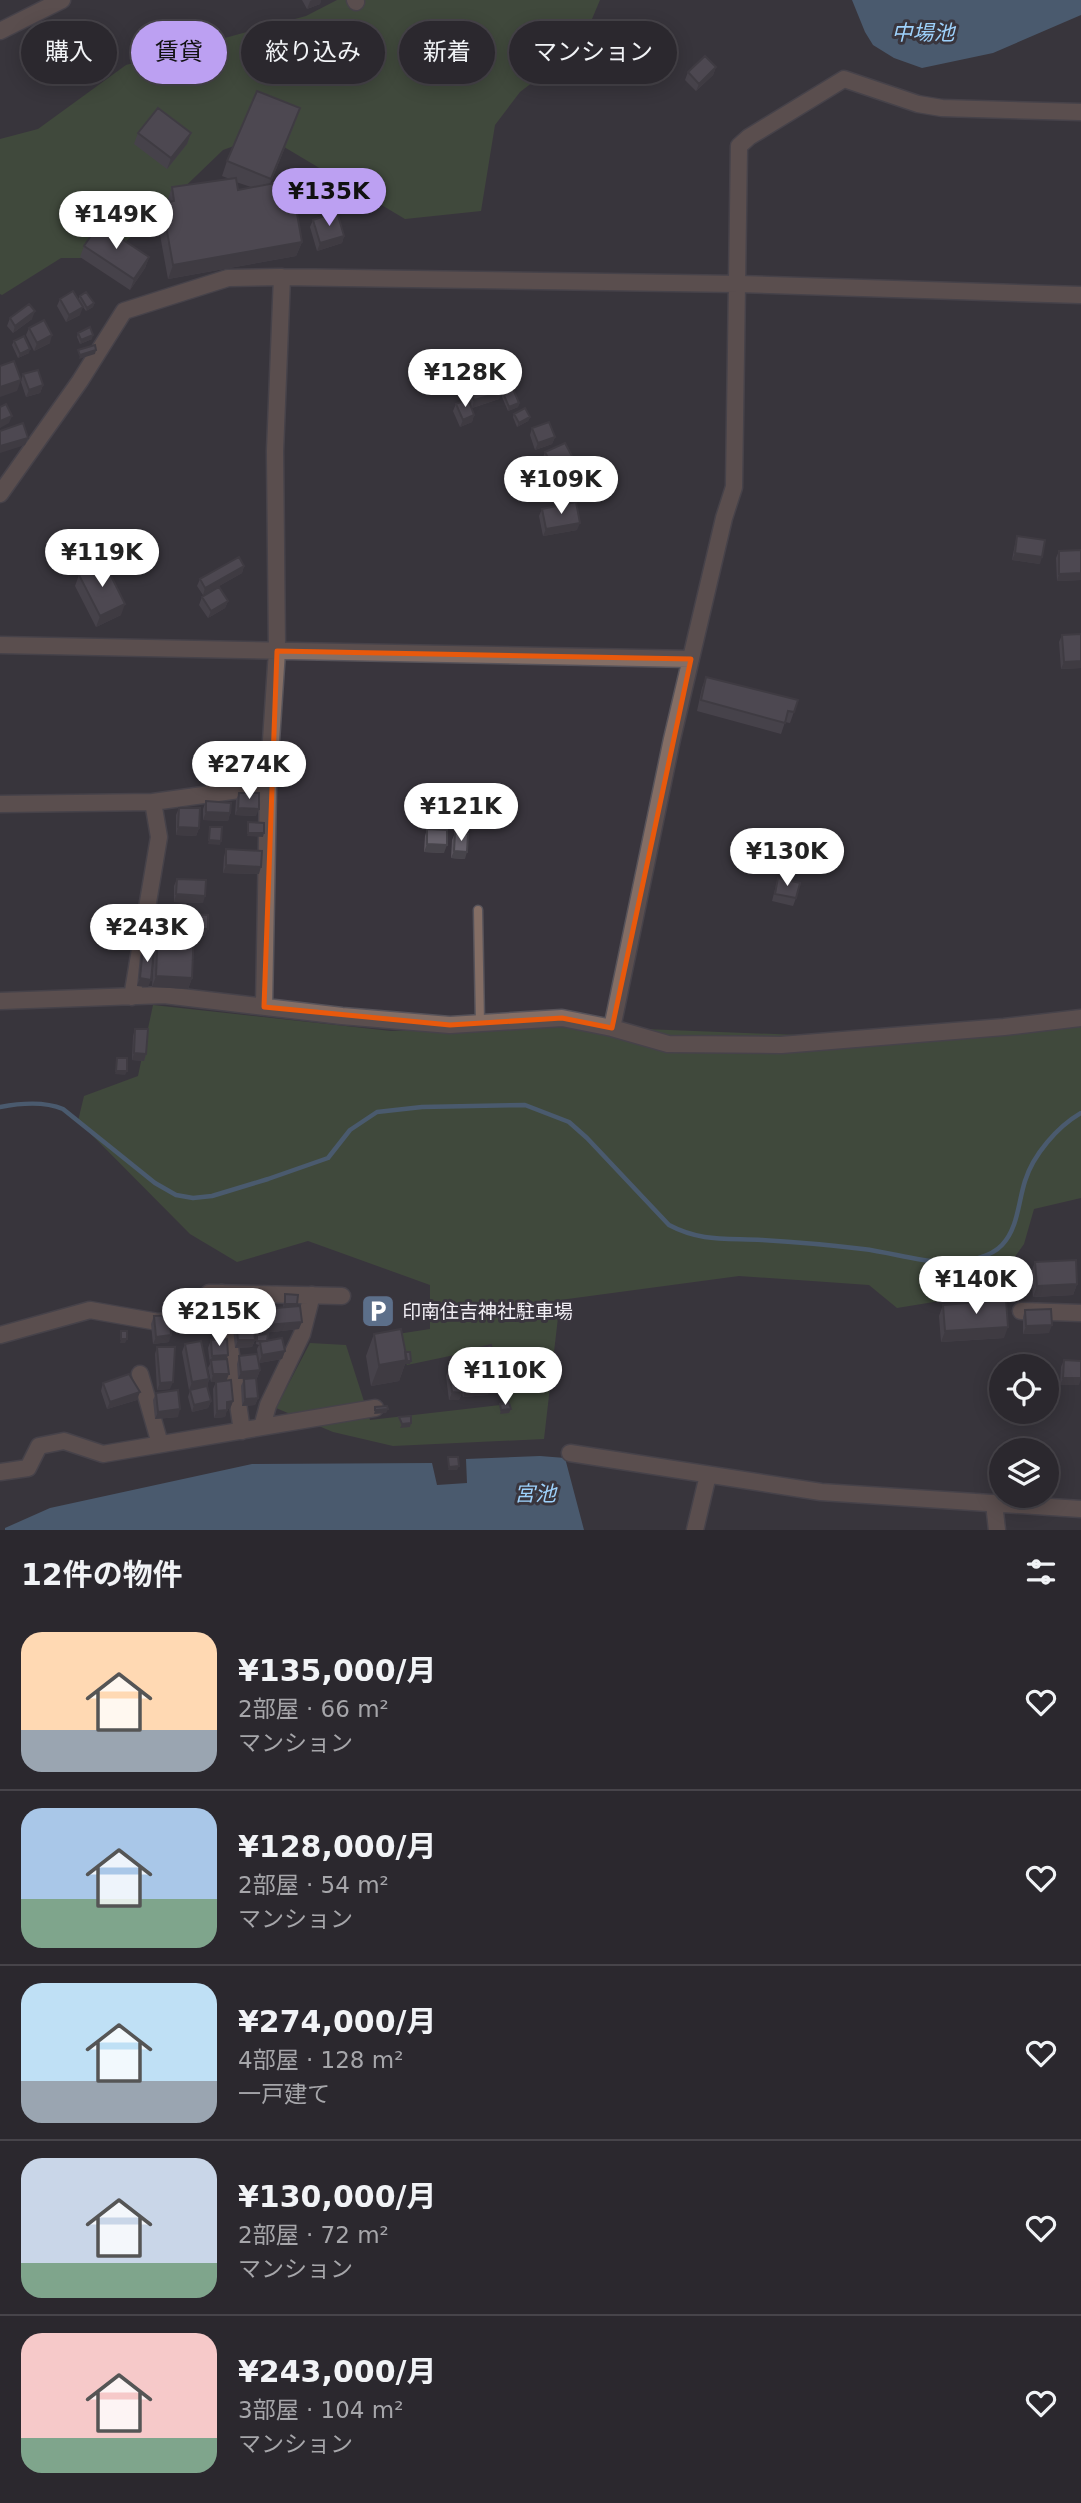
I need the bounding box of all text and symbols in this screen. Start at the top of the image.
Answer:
chip: 購入 [21,21,117,84]
chip: 賃貸 [131,21,227,84]
chip: 絞り込み [241,21,385,84]
chip: 新着 [399,21,495,84]
chip: マンション [509,21,677,84]
water label: 中場池 [892,21,956,45]
pin: ¥135K [280,168,378,228]
text: ¥135K [288,178,370,204]
pin: ¥149K [67,191,165,251]
text: ¥149K [75,201,157,227]
pin: ¥128K [416,350,514,409]
text: ¥128K [424,359,506,385]
pin: ¥109K [512,456,610,516]
text: ¥109K [520,466,602,492]
pin: ¥119K [53,530,151,589]
text: ¥119K [61,539,143,565]
pin: ¥274K [200,742,298,801]
text: ¥274K [208,751,290,777]
pin: ¥121K [412,784,510,843]
text: ¥121K [420,793,502,819]
pin: ¥130K [738,828,836,888]
text: ¥130K [746,838,828,864]
pin: ¥243K [98,904,196,964]
text: ¥243K [106,914,188,940]
pin: ¥140K [927,1256,1025,1316]
text: ¥140K [935,1266,1017,1292]
pin: ¥215K [170,1288,268,1348]
parking icon: 印南住吉神社駐車場 [359,1292,397,1330]
text: ¥215K [178,1298,260,1324]
place label: 印南住吉神社駐車場 [402,1300,573,1322]
pin: ¥110K [456,1348,554,1407]
map controls [989,1354,1059,1508]
button: locate [989,1354,1059,1424]
text: ¥110K [464,1357,546,1383]
button: layers [989,1438,1059,1508]
water label: 宮池 [514,1482,558,1506]
icon: filters [1022,1553,1060,1591]
text: 12件の物件 [21,1557,183,1592]
text: ¥135,000/月 [238,1653,436,1688]
icon: home [77,1660,161,1744]
icon: heart [1022,1683,1060,1721]
text: 2部屋 · 66 m² [238,1696,389,1722]
text: マンション [238,1730,353,1756]
text: ¥128,000/月 [238,1829,436,1864]
icon: home [77,1836,161,1920]
icon: heart [1022,1859,1060,1897]
text: 2部屋 · 54 m² [238,1872,389,1898]
text: マンション [238,1906,353,1932]
text: ¥274,000/月 [238,2004,436,2039]
icon: home [77,2011,161,2095]
icon: heart [1022,2034,1060,2072]
text: 4部屋 · 128 m² [238,2047,403,2073]
text: 一戸建て [238,2081,330,2107]
text: ¥130,000/月 [238,2179,436,2214]
icon: home [77,2186,161,2270]
icon: heart [1022,2209,1060,2247]
text: 2部屋 · 72 m² [238,2222,389,2248]
text: マンション [238,2256,353,2282]
text: ¥243,000/月 [238,2354,436,2389]
icon: home [77,2361,161,2445]
icon: heart [1022,2384,1060,2422]
text: 3部屋 · 104 m² [238,2397,403,2423]
text: マンション [238,2431,353,2457]

